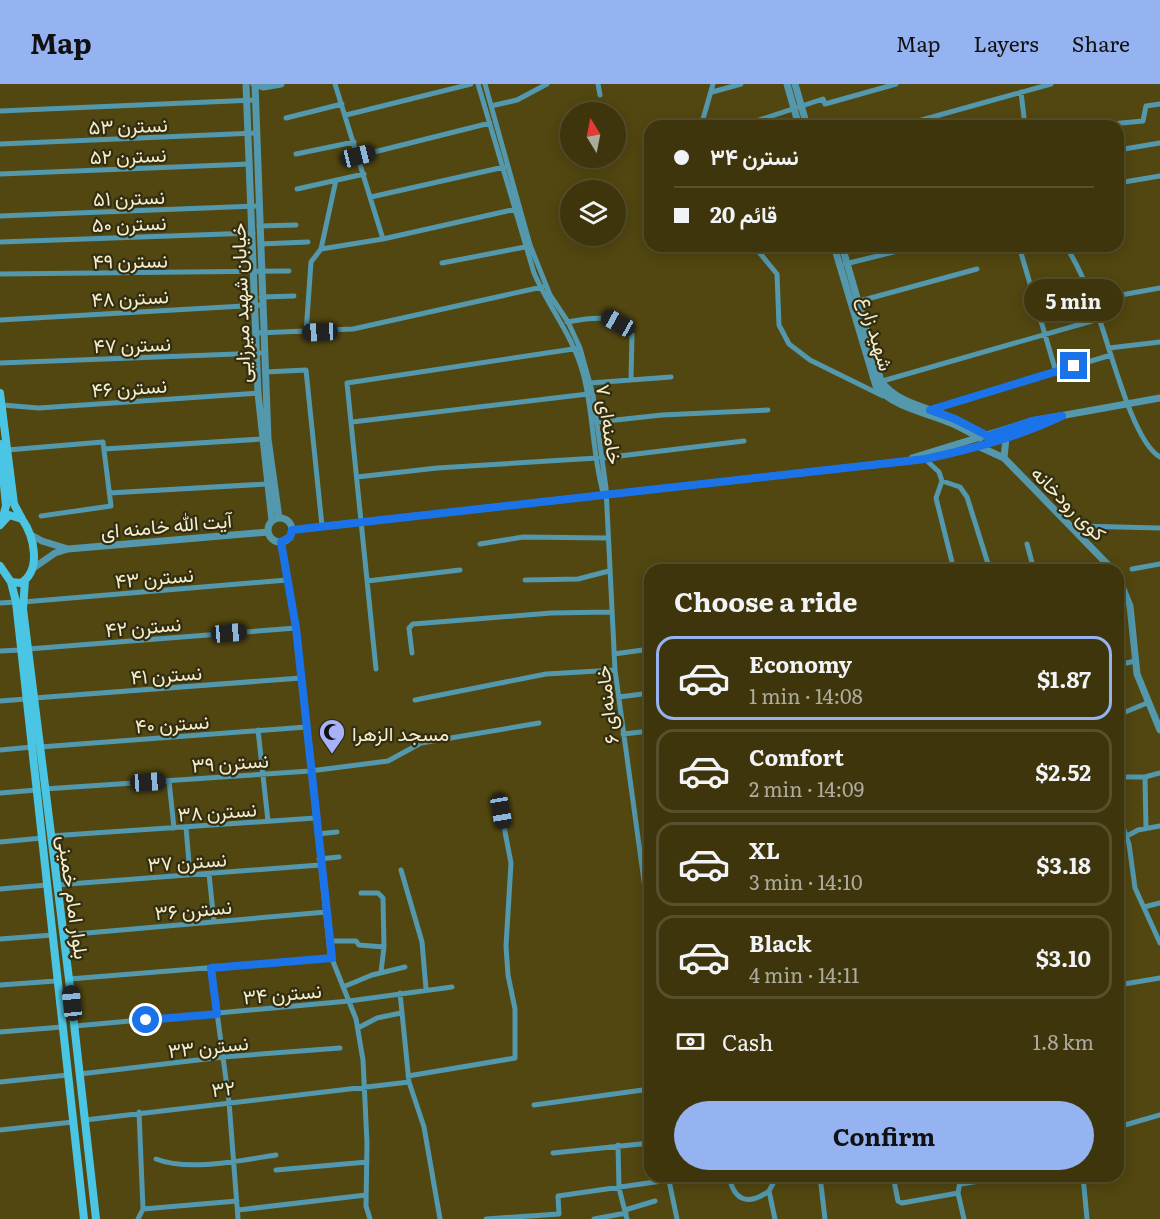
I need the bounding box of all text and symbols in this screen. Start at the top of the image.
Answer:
text: Map [30,21,92,63]
text: Map [896,27,941,58]
text: Layers [974,27,1039,58]
text: Share [1072,27,1130,58]
north arrow [560,102,626,168]
map controls [560,102,626,246]
street label: نسترن ۵۳ [88,108,168,140]
street label: نسترن ۵۲ [89,138,167,170]
text: نسترن ۳۴ [710,139,799,172]
car [338,143,378,169]
street label: نسترن ۵۱ [92,180,166,212]
button: layers [560,180,626,246]
text: قائم 20 [710,197,777,230]
street label: نسترن ۵۰ [91,206,167,238]
street label: خیابان شهید میرزایی [221,222,257,384]
street label: نسترن ۴۹ [92,243,168,275]
street label: نسترن ۴۸ [90,279,170,313]
callout: 5 min [1024,279,1124,321]
text: 5 min [1045,285,1102,315]
street label: شهید زارع [852,292,903,374]
car [598,306,638,340]
car [302,322,338,342]
street label: نسترن ۴۷ [93,327,171,359]
route end [1060,352,1087,379]
street label: نسترن ۴۶ [90,368,168,404]
street label: خامنه‌ای ۷ [590,382,632,466]
street label: کوی رودخانه [1026,458,1114,546]
street label: آیت الله خامنه ای [99,503,234,545]
street label: نسترن ۴۳ [113,558,195,594]
text: Choose a ride [674,580,857,620]
street label: نسترن ۴۲ [104,607,182,643]
car [210,622,248,644]
text: Economy [749,647,852,680]
icon: car [677,651,731,705]
street label: نسترن ۴۱ [129,656,203,690]
text: $1.87 [1037,662,1091,695]
street label: خامنه‌ای ۶ [585,664,625,746]
text: 1 min · 14:08 [749,680,863,710]
street label: نسترن ۴۰ [134,704,210,740]
mosque icon: مسجد الزهرا [317,717,347,755]
place label: مسجد الزهرا [352,717,449,747]
text: Comfort [749,740,844,773]
street label: نسترن ۳۹ [190,743,270,779]
icon: car [677,744,731,798]
text: $2.52 [1035,755,1091,788]
car [129,772,167,792]
text: 2 min · 14:09 [749,773,864,803]
street label: نسترن ۳۸ [176,792,258,828]
car [489,792,513,830]
street label: بلوار امام خمینی [51,833,99,961]
text: XL [749,833,780,866]
icon: car [677,837,731,891]
street label: نسترن ۳۷ [146,842,228,878]
text: $3.18 [1036,848,1091,881]
text: 3 min · 14:10 [749,866,863,896]
street label: نسترن ۳۶ [153,890,233,926]
text: Black [749,926,811,959]
icon: car [677,930,731,984]
text: $3.10 [1036,941,1091,974]
text: 4 min · 14:11 [749,959,859,989]
street label: نسترن ۳۴ [241,974,323,1010]
car [61,984,83,1022]
route start [132,1006,159,1033]
icon: cash [674,1025,707,1058]
text: Cash [722,1025,773,1058]
street label: نسترن ۳۳ [166,1026,250,1064]
text: 1.8 km [1033,1026,1094,1056]
street label: ۳۲ [210,1071,236,1103]
button: Confirm [674,1101,1094,1170]

